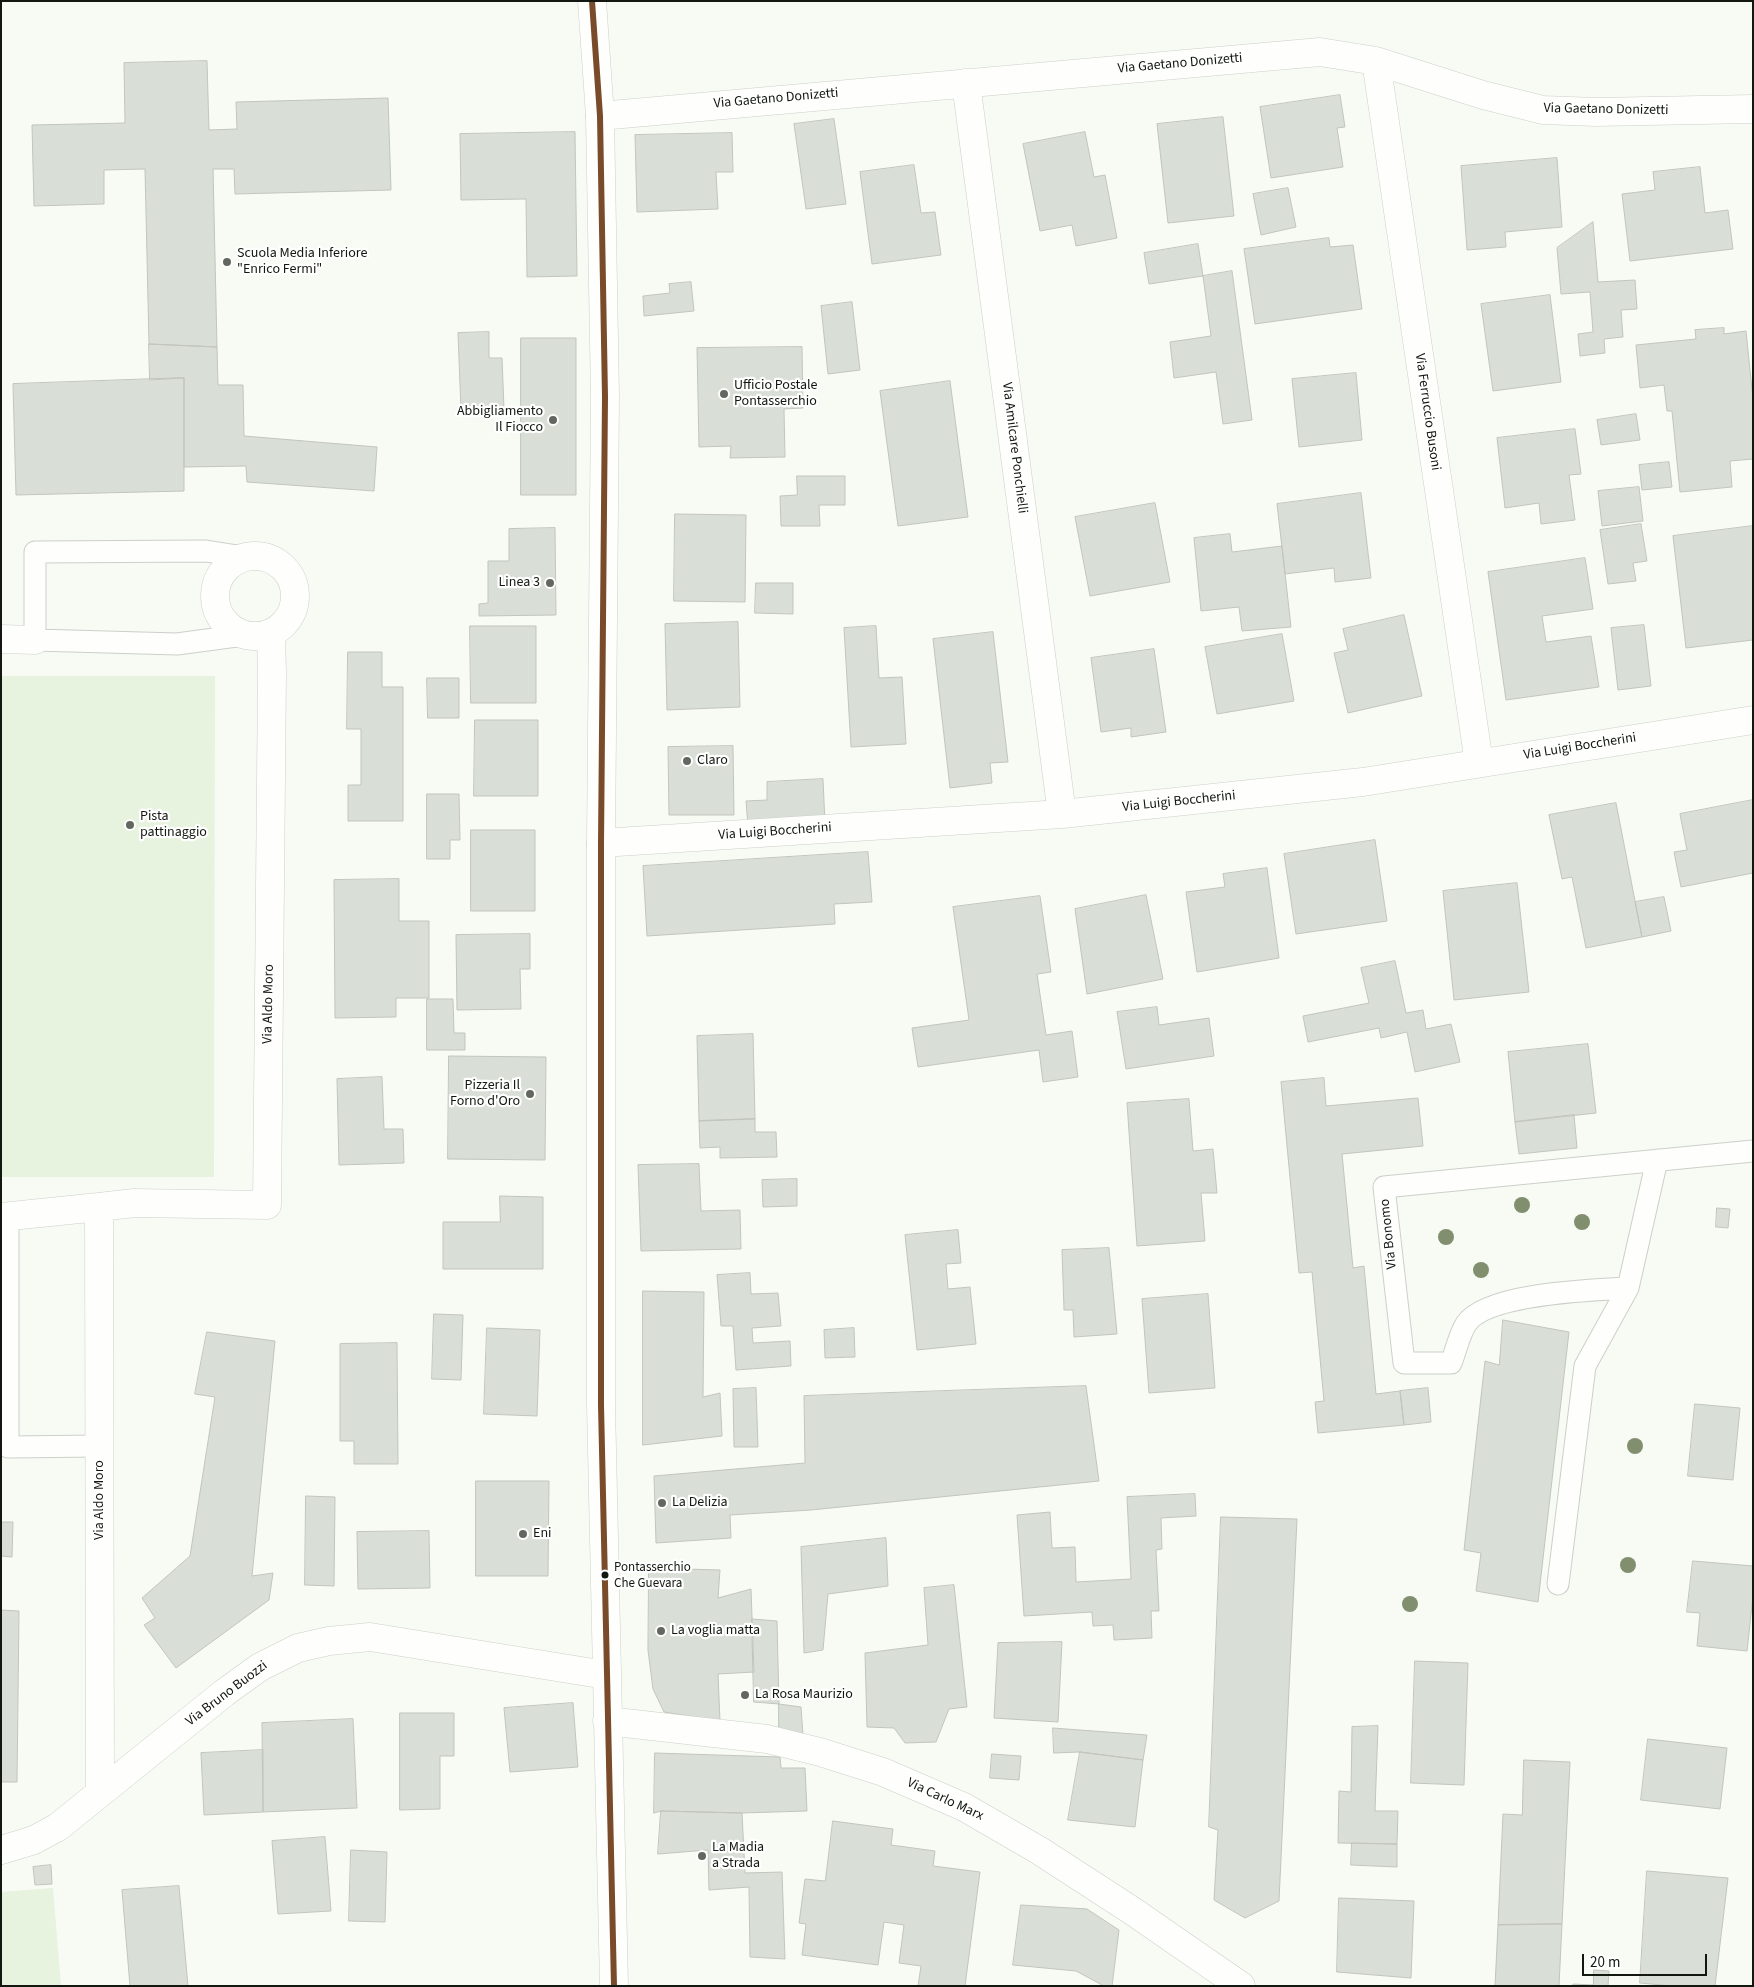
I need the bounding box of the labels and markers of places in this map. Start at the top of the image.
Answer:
place label: Scuola Media Inferiore "Enrico Fermi" [237,246,367,278]
marker: Scuola Media Inferiore "Enrico Fermi" [221,256,233,268]
place label: Ufficio Postale Pontasserchio [734,378,818,411]
marker: Ufficio Postale Pontasserchio [718,388,730,400]
place label: Abbigliamento Il Fiocco [457,404,543,437]
marker: Abbigliamento Il Fiocco [547,414,559,426]
place label: Linea 3 [499,575,540,591]
marker: Linea 3 [544,577,556,589]
place label: Claro [697,753,728,769]
marker: Claro [681,755,693,767]
place label: Pista pattinaggio [140,809,207,842]
marker: Pista pattinaggio [124,819,136,831]
place label: Pizzeria Il Forno d'Oro [450,1078,520,1110]
marker: Pizzeria Il Forno d'Oro [524,1088,536,1100]
place label: La Delizia [672,1495,728,1511]
marker: La Delizia [656,1497,668,1509]
place label: Eni [533,1526,551,1542]
marker: Eni [517,1528,529,1540]
place label: Pontasserchio Che Guevara [614,1560,691,1591]
marker: Pontasserchio Che Guevara [600,1570,610,1580]
place label: La voglia matta [671,1623,760,1639]
marker: La voglia matta [655,1625,667,1637]
place label: La Rosa Maurizio [755,1687,853,1703]
marker: La Rosa Maurizio [739,1689,751,1701]
place label: La Madia a Strada [712,1840,764,1872]
marker: La Madia a Strada [696,1850,708,1862]

